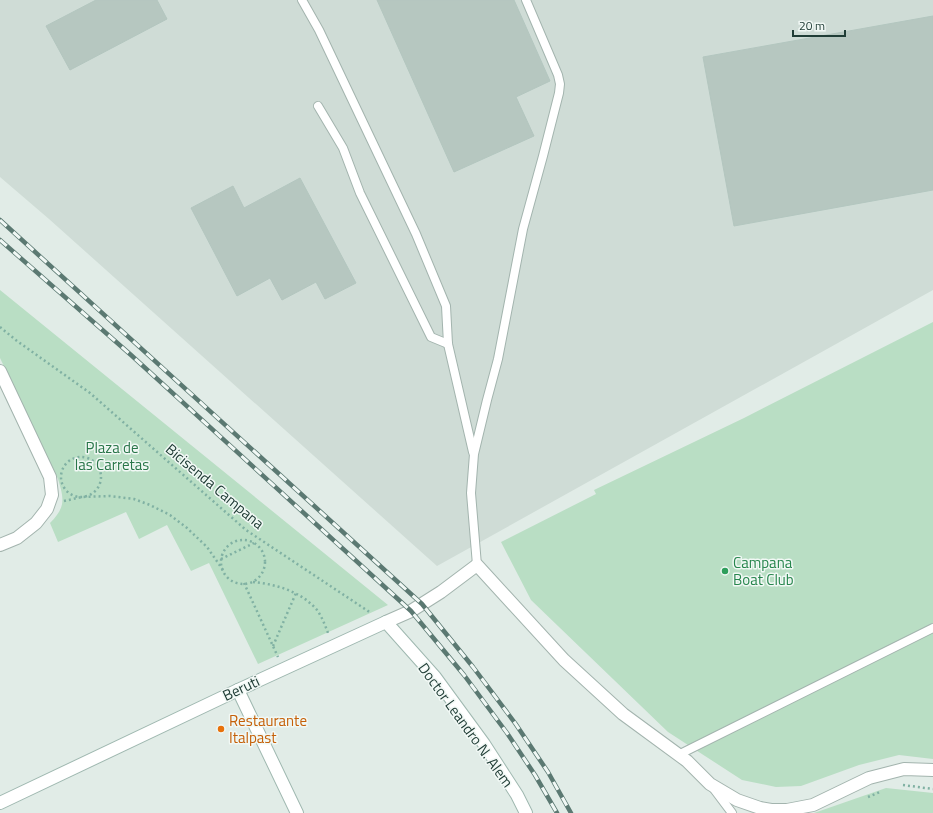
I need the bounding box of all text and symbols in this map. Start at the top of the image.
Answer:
scale bar [793,12,845,38]
text: 20 m [799,16,825,35]
park label: Plaza de las Carretas [75,436,149,476]
street label: Bicisenda Campana [161,438,270,535]
place label: Campana Boat Club [733,551,794,591]
marker: Campana Boat Club [720,566,730,576]
street label: Doctor Leandro N. Alem [413,658,519,792]
street label: Beruti [219,669,263,707]
place label: Restaurante Italpast [229,709,307,749]
marker: Restaurante Italpast [216,724,226,734]

